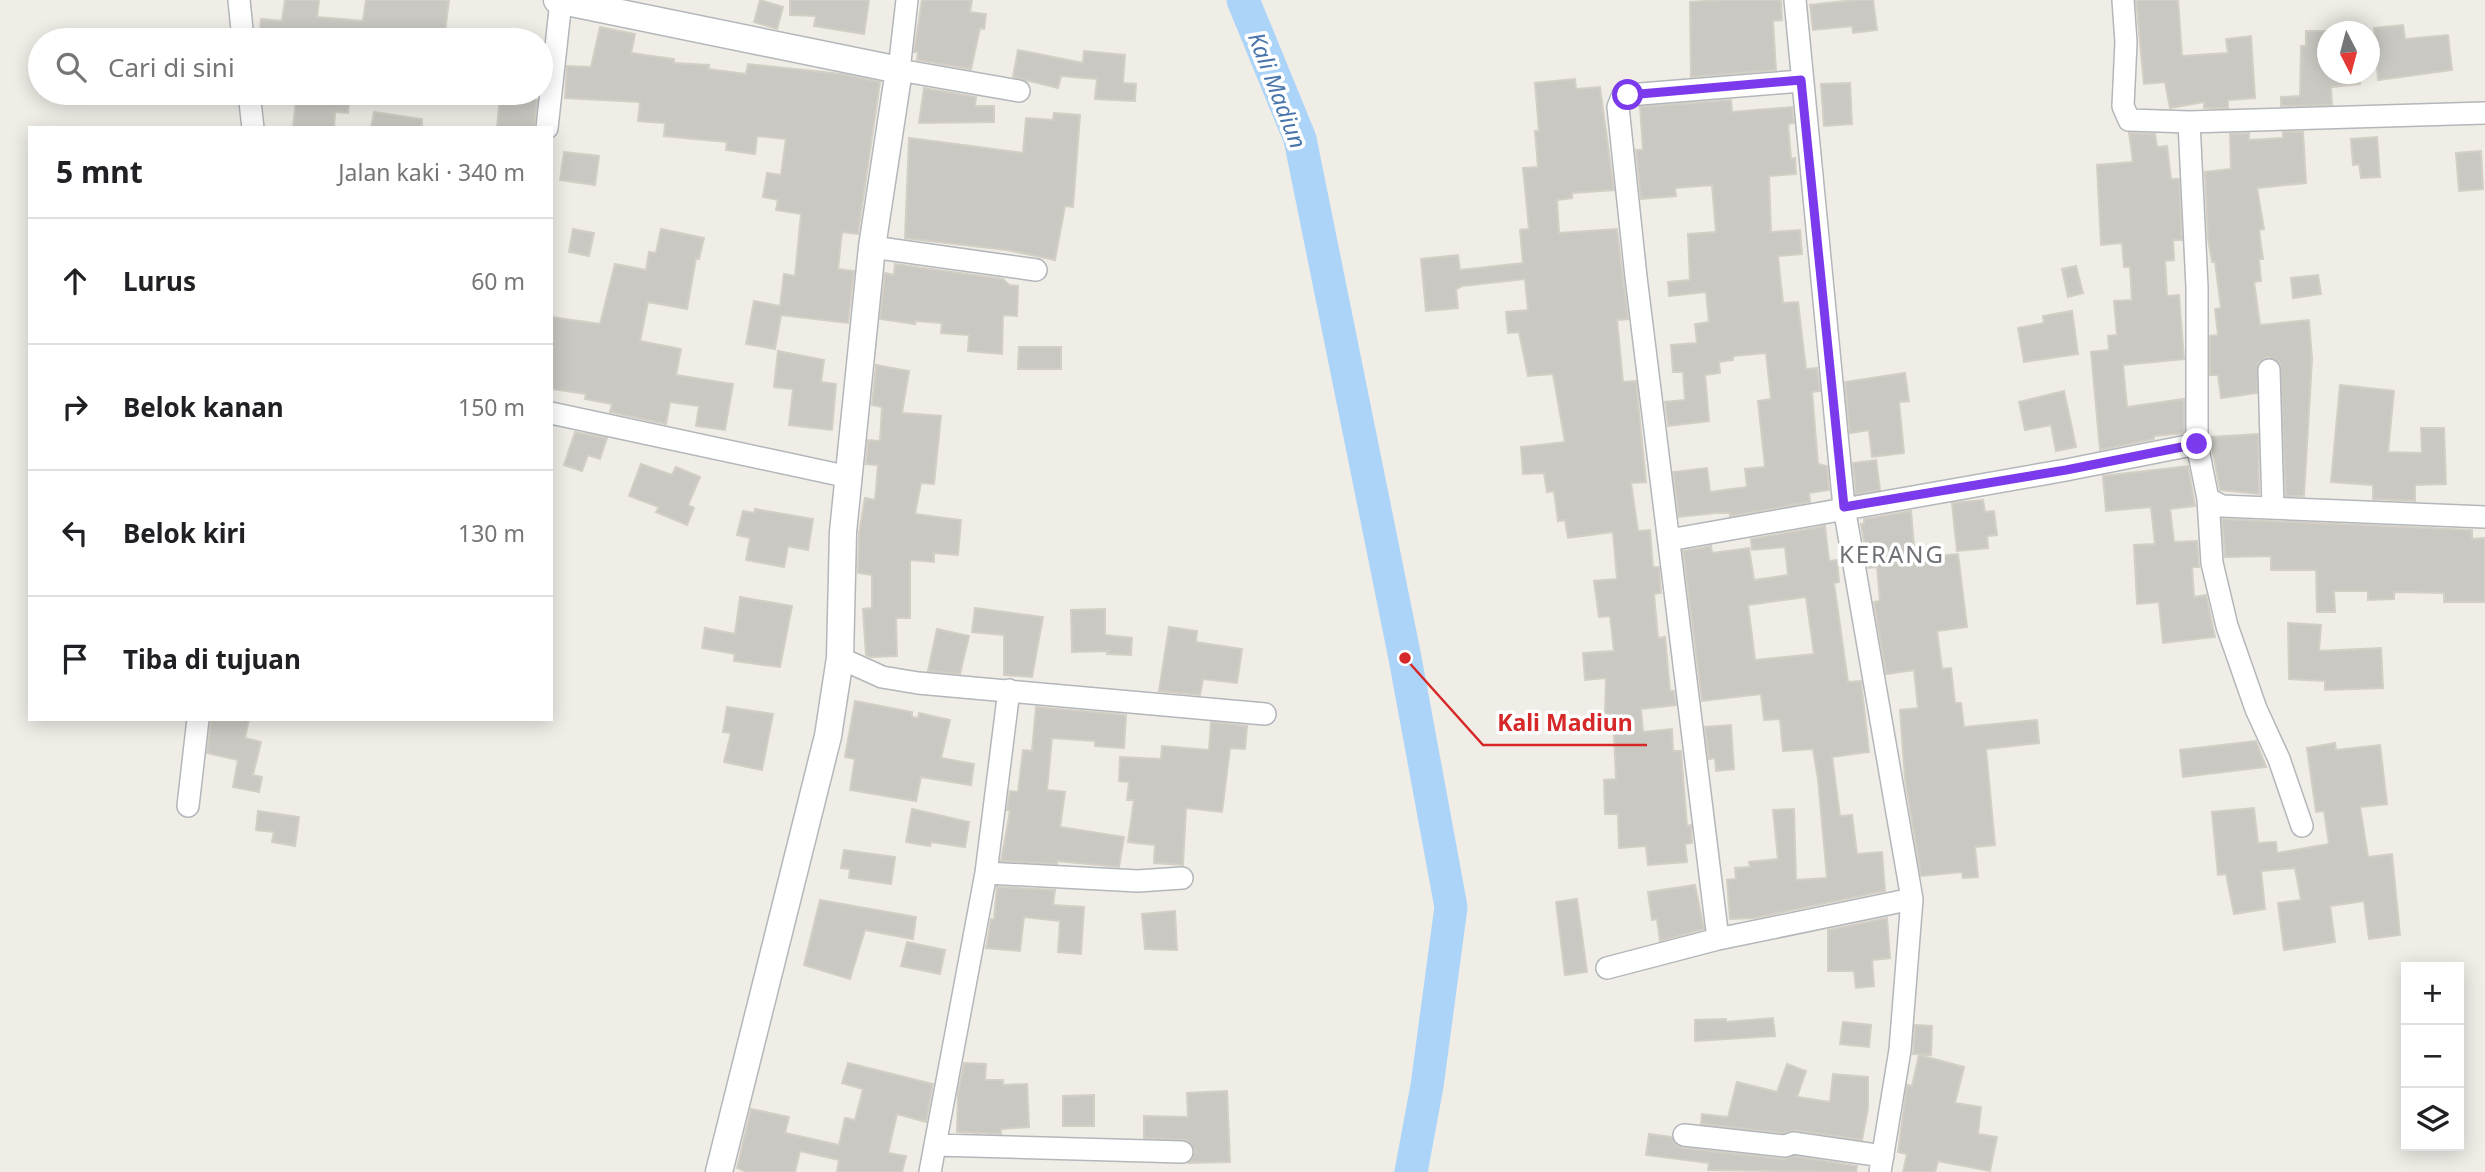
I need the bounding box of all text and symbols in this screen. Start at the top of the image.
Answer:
north arrow [2317,21,2380,84]
water label: Kali Madiun [1241,27,1315,153]
search box [28,28,553,105]
icon: search [52,48,90,86]
text: Cari di sini [108,49,235,85]
route start [1612,79,1643,110]
text: 5 mnt [56,151,143,192]
text: Jalan kaki · 340 m [338,156,525,188]
icon: ahead [56,262,94,300]
text: Lurus [123,263,196,299]
text: 60 m [471,265,525,297]
icon: right [56,388,94,426]
text: Belok kanan [123,389,284,425]
text: 150 m [458,391,525,423]
route end [2181,428,2212,459]
icon: left [56,514,94,552]
text: Belok kiri [123,515,246,551]
text: 130 m [458,517,525,549]
district label: KERANG [1839,537,1945,570]
icon: arrive [56,640,94,678]
text: Tiba di tujuan [123,641,301,677]
callout: Kali Madiun [1483,701,1647,745]
text: Kali Madiun [1497,706,1633,738]
map controls [2401,962,2464,1151]
button: + [2401,962,2464,1025]
button: − [2401,1025,2464,1088]
button: layers [2401,1088,2464,1151]

